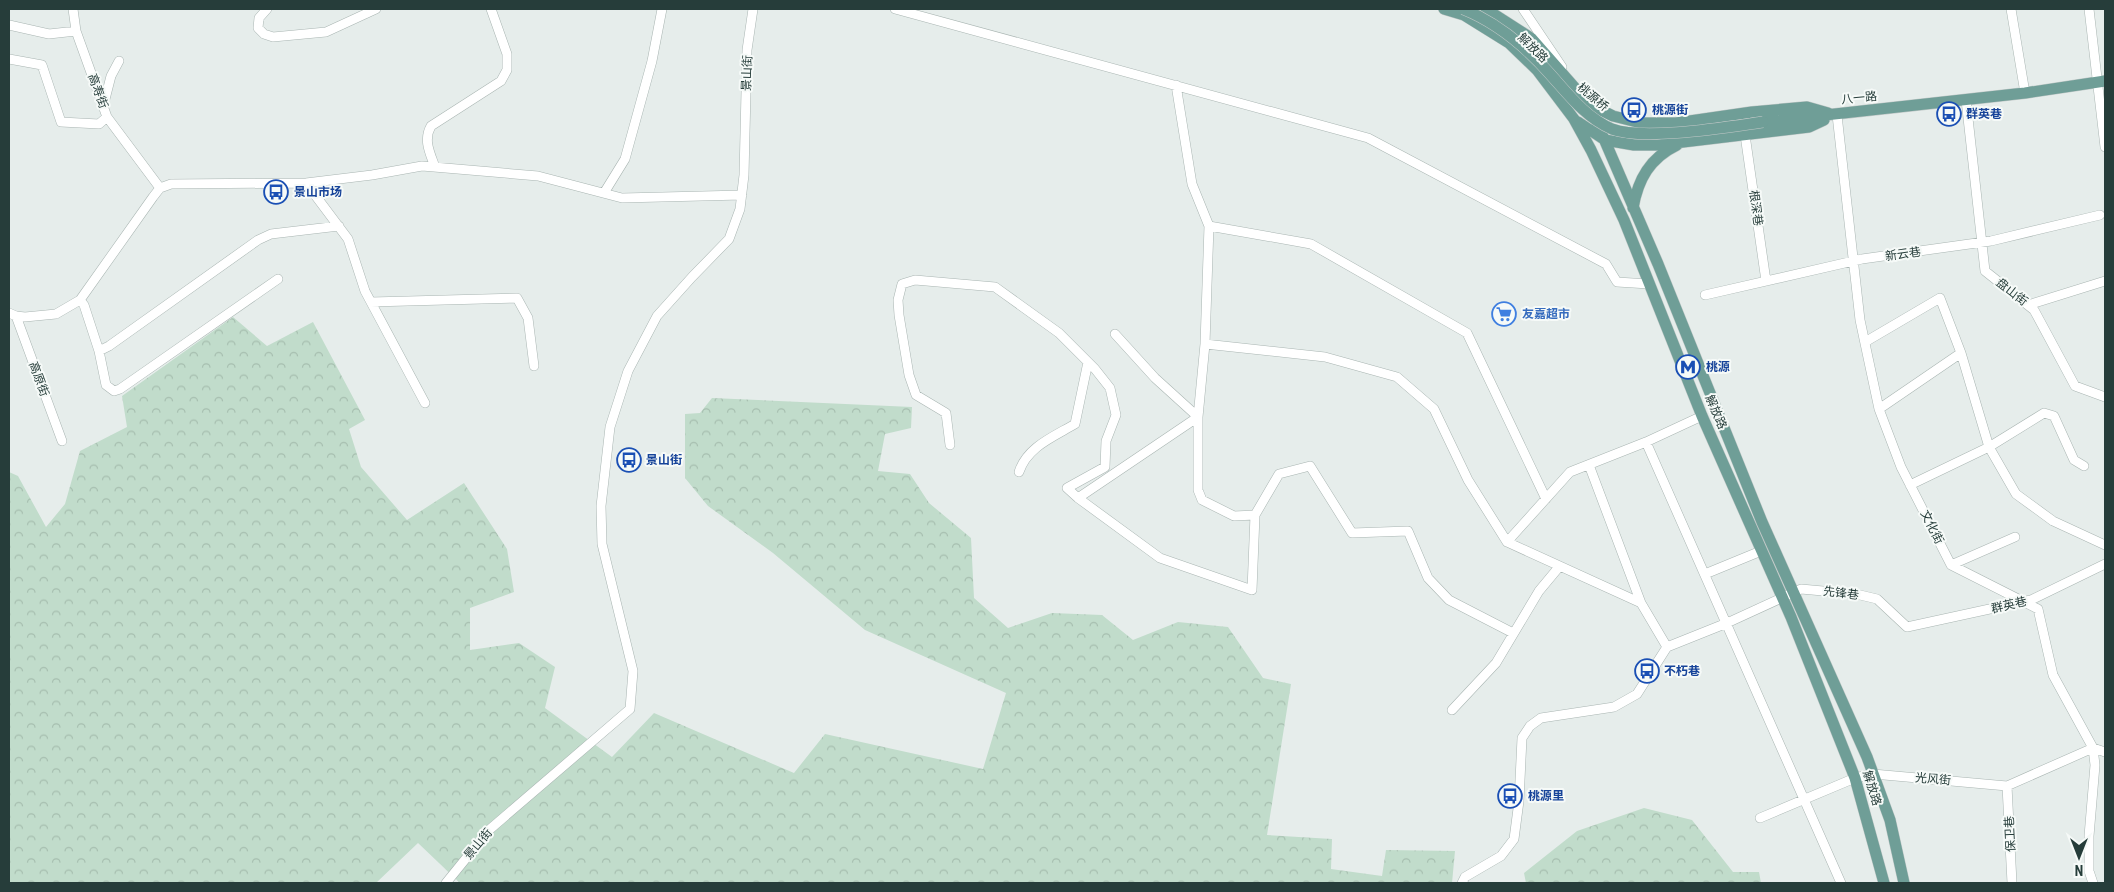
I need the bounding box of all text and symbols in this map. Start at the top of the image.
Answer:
street label: 解放路 [1515,30,1551,66]
street label: 景山街 [739,55,755,91]
street label: 高寿街 [85,72,111,110]
street label: 桃源桥 [1575,80,1611,114]
street label: 八一路 [1840,89,1878,107]
bus stop icon: 桃源街 [1621,97,1647,123]
bus stop icon: 群英巷 [1936,101,1962,127]
place label: 桃源街 [1652,103,1688,117]
place label: 群英巷 [1966,107,2002,121]
bus stop icon: 景山市场 [263,179,289,205]
place label: 景山市场 [294,185,342,199]
street label: 根深巷 [1747,189,1765,227]
street label: 新云巷 [1884,245,1922,263]
street label: 盘山街 [1994,275,2030,309]
supermarket icon: 友嘉超市 [1491,301,1517,327]
place label: 友嘉超市 [1522,307,1570,321]
metro station icon: 桃源 [1675,354,1701,380]
street label: 高原街 [26,360,52,398]
place label: 桃源 [1706,360,1730,374]
street label: 解放路 [1703,393,1729,431]
bus stop icon: 景山街 [616,447,642,473]
place label: 景山街 [646,453,682,467]
street label: 文化街 [1918,508,1946,546]
street label: 先锋巷 [1822,584,1860,602]
street label: 群英巷 [1990,594,2028,616]
bus stop icon: 不朽巷 [1634,658,1660,684]
place label: 不朽巷 [1664,664,1700,678]
street label: 解放路 [1860,769,1884,807]
street label: 光风街 [1914,770,1952,788]
bus stop icon: 桃源里 [1497,783,1523,809]
place label: 桃源里 [1528,789,1564,803]
street label: 保卫巷 [2002,816,2018,852]
street label: 景山街 [461,826,495,862]
north arrow [2054,832,2104,882]
text: N [2075,862,2083,878]

